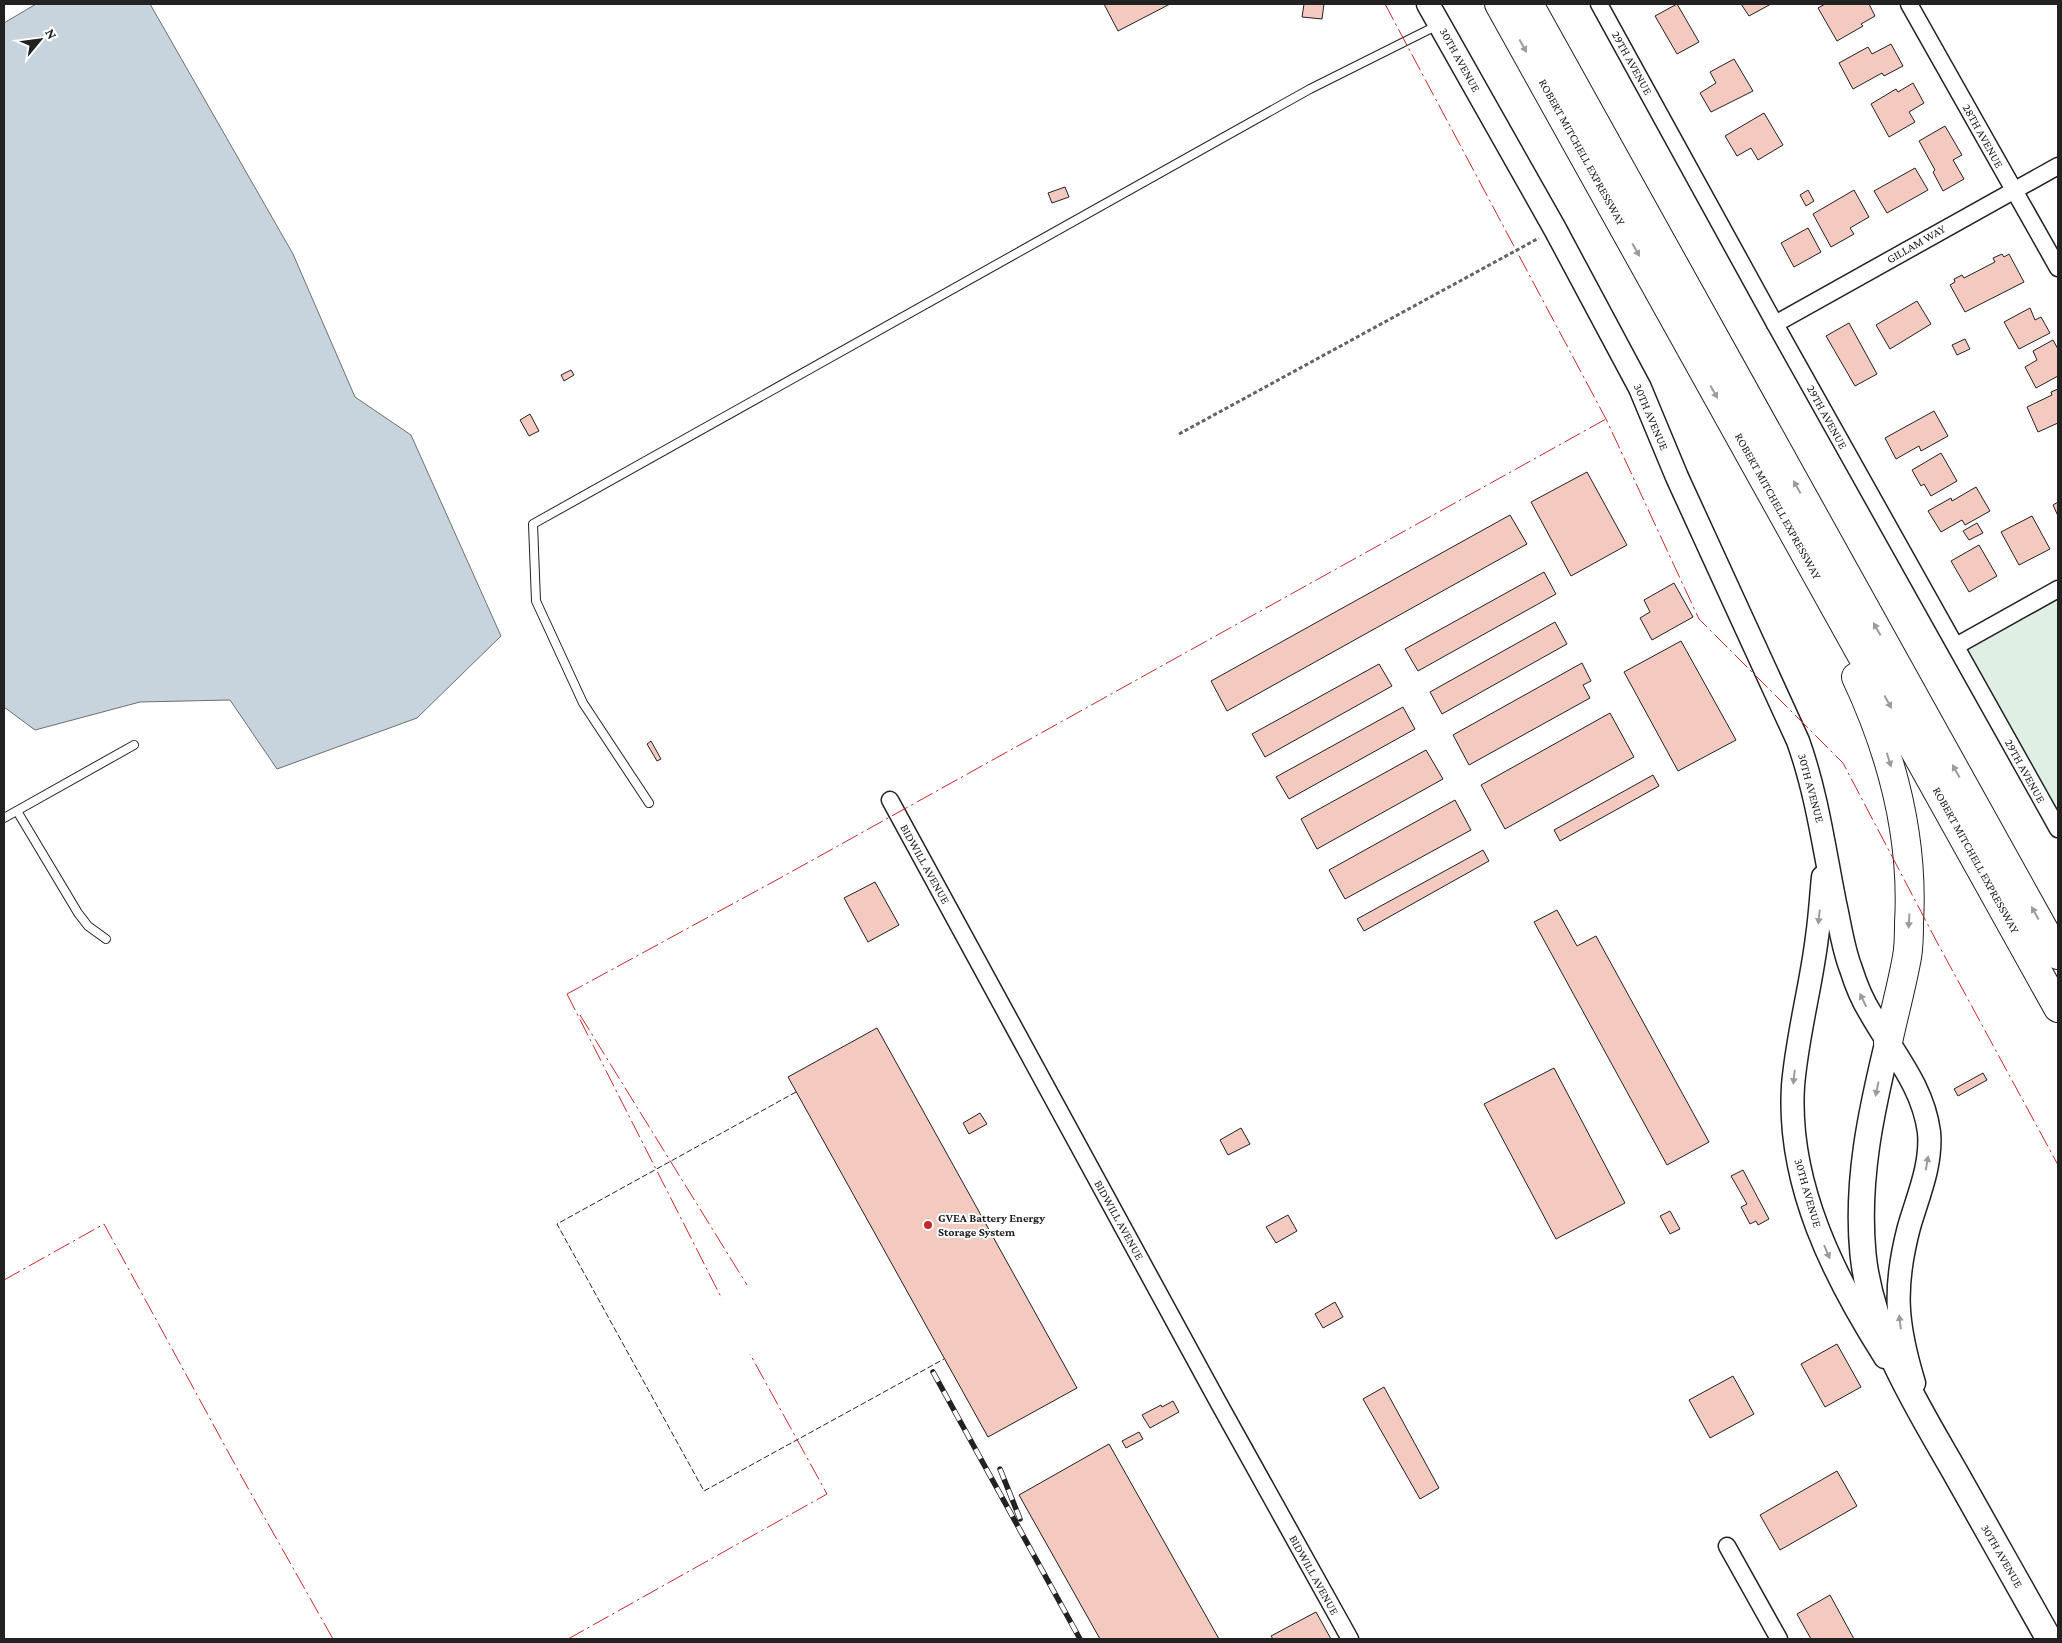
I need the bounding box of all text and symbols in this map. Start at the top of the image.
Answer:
north arrow [15,15,65,65]
street label: 30TH AVENUE [1437,25,1484,95]
text: N [42,26,61,42]
street label: 29TH AVENUE [1609,29,1655,98]
one-way arrow [1519,39,1527,54]
street label: ROBERT MITCHELL EXPRESSWAY [1536,76,1628,228]
street label: 28TH AVENUE [1960,102,2007,171]
street label: GILLAM WAY [1884,221,1948,266]
one-way arrow [1632,242,1640,257]
street label: 30TH AVENUE [1631,382,1672,453]
street label: 29TH AVENUE [1804,383,1850,452]
one-way arrow [1710,385,1718,399]
street label: ROBERT MITCHELL EXPRESSWAY [1732,430,1824,582]
one-way arrow [1793,480,1802,494]
one-way arrow [1872,622,1881,635]
one-way arrow [1884,694,1892,709]
street label: 29TH AVENUE [2002,737,2048,806]
street label: 30TH AVENUE [1795,752,1827,825]
one-way arrow [1885,753,1893,768]
one-way arrow [1951,764,1960,777]
street label: ROBERT MITCHELL EXPRESSWAY [1930,784,2022,936]
street label: BIDWILL AVENUE [897,822,953,907]
one-way arrow [2030,906,2039,919]
one-way arrow [1815,909,1823,925]
one-way arrow [1905,913,1913,929]
one-way arrow [1859,993,1867,1007]
one-way arrow [1790,1070,1798,1086]
one-way arrow [1872,1082,1880,1098]
one-way arrow [1923,1155,1931,1171]
street label: 30TH AVENUE [1791,1157,1825,1230]
street label: BIDWILL AVENUE [1091,1178,1147,1263]
place label: GVEA Battery Energy Storage System [938,1211,1045,1239]
marker: GVEA Battery Energy Storage System [922,1219,934,1231]
one-way arrow [1824,1245,1832,1259]
one-way arrow [1896,1314,1904,1330]
street label: 30TH AVENUE [1978,1522,2026,1591]
street label: BIDWILL AVENUE [1286,1533,1342,1618]

